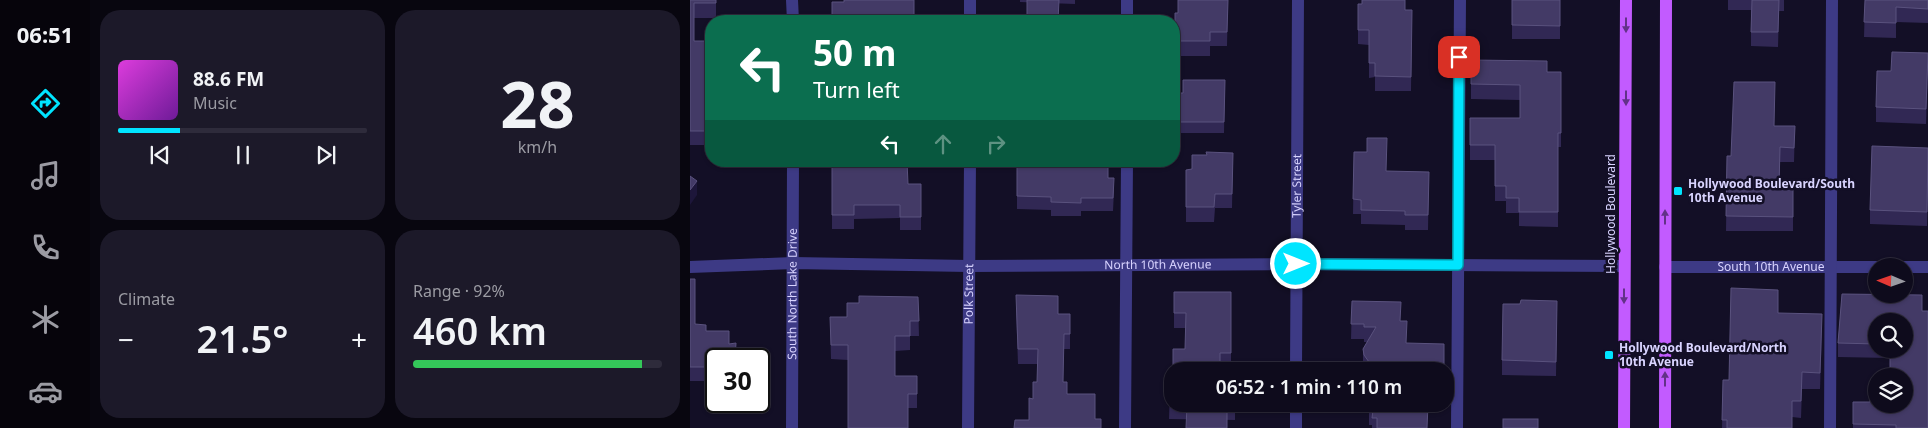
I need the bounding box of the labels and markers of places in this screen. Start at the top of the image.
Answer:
pin [1438,36,1480,78]
place label: Hollywood Boulevard/South 10th Avenue [1688,175,1855,206]
marker: Hollywood Boulevard/South 10th Avenue [1672,185,1684,197]
place label: Hollywood Boulevard/North 10th Avenue [1619,339,1787,370]
marker: Hollywood Boulevard/North 10th Avenue [1603,349,1615,361]

